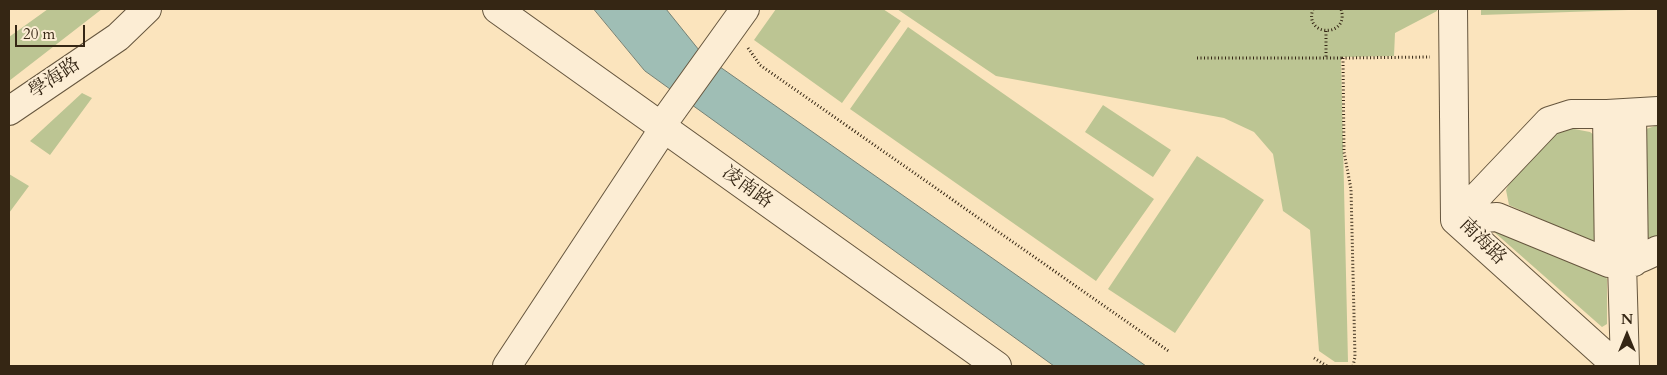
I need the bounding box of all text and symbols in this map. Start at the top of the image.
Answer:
scale bar [18,15,88,47]
text: 20 m [23,24,55,44]
street label: 學海路 [25,54,85,104]
street label: 凌南路 [717,162,777,214]
street label: 南海路 [1454,214,1510,270]
north arrow [1602,310,1652,360]
text: N [1621,310,1633,329]

